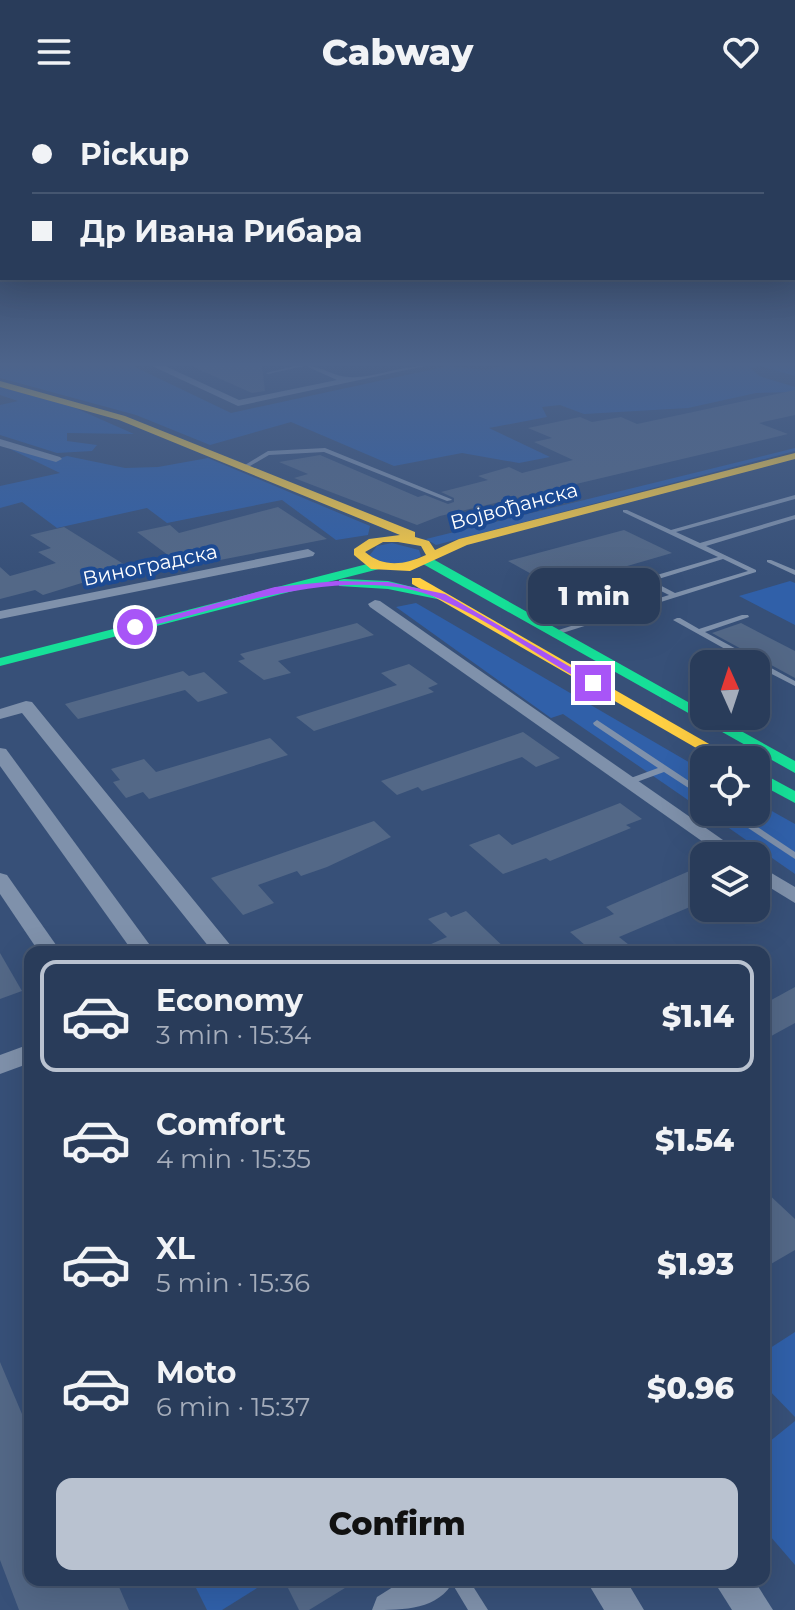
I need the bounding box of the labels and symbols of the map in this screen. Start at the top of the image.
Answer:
street label: Војвођанска [448,477,580,535]
street label: Виноградска [80,539,220,591]
callout: 1 min [527,567,659,623]
route start [117,609,153,645]
north arrow [690,650,770,730]
route end [575,665,611,701]

